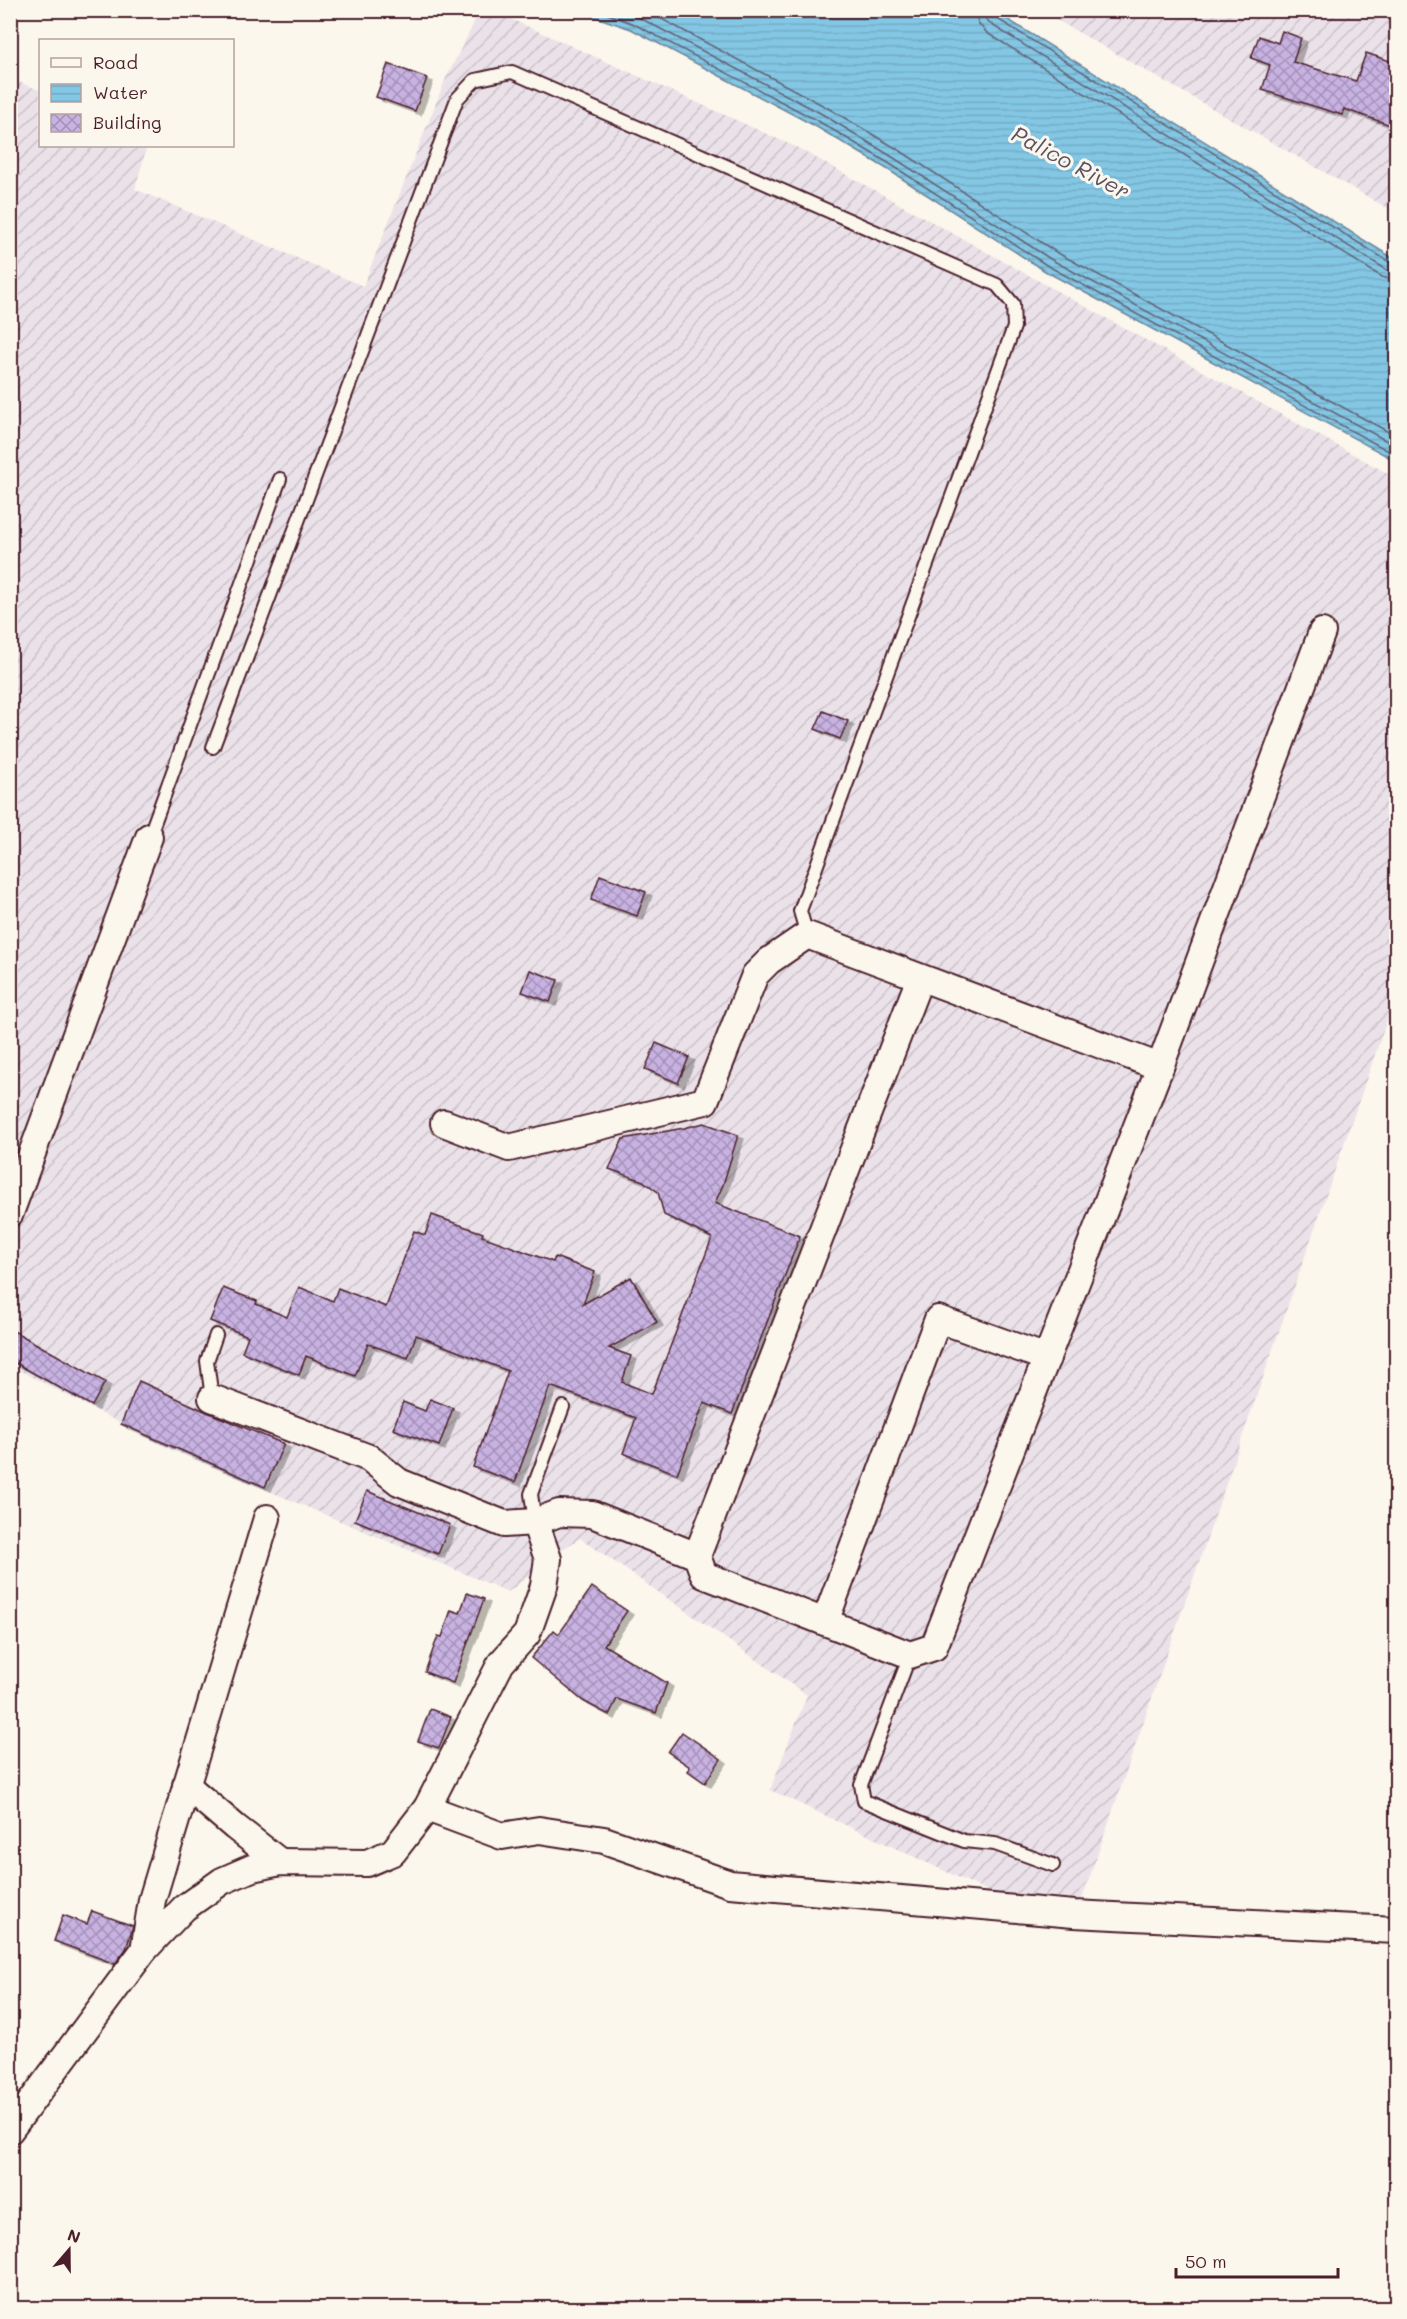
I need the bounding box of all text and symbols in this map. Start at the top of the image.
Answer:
legend [39,39,234,147]
text: Road [93,50,138,74]
text: Water [93,80,148,104]
text: Building [93,110,161,134]
water label: Palico River [1007,119,1135,205]
north arrow [39,2220,99,2280]
text: N [65,2223,84,2247]
scale bar [1176,2241,1338,2279]
text: 50 m [1185,2249,1227,2273]

